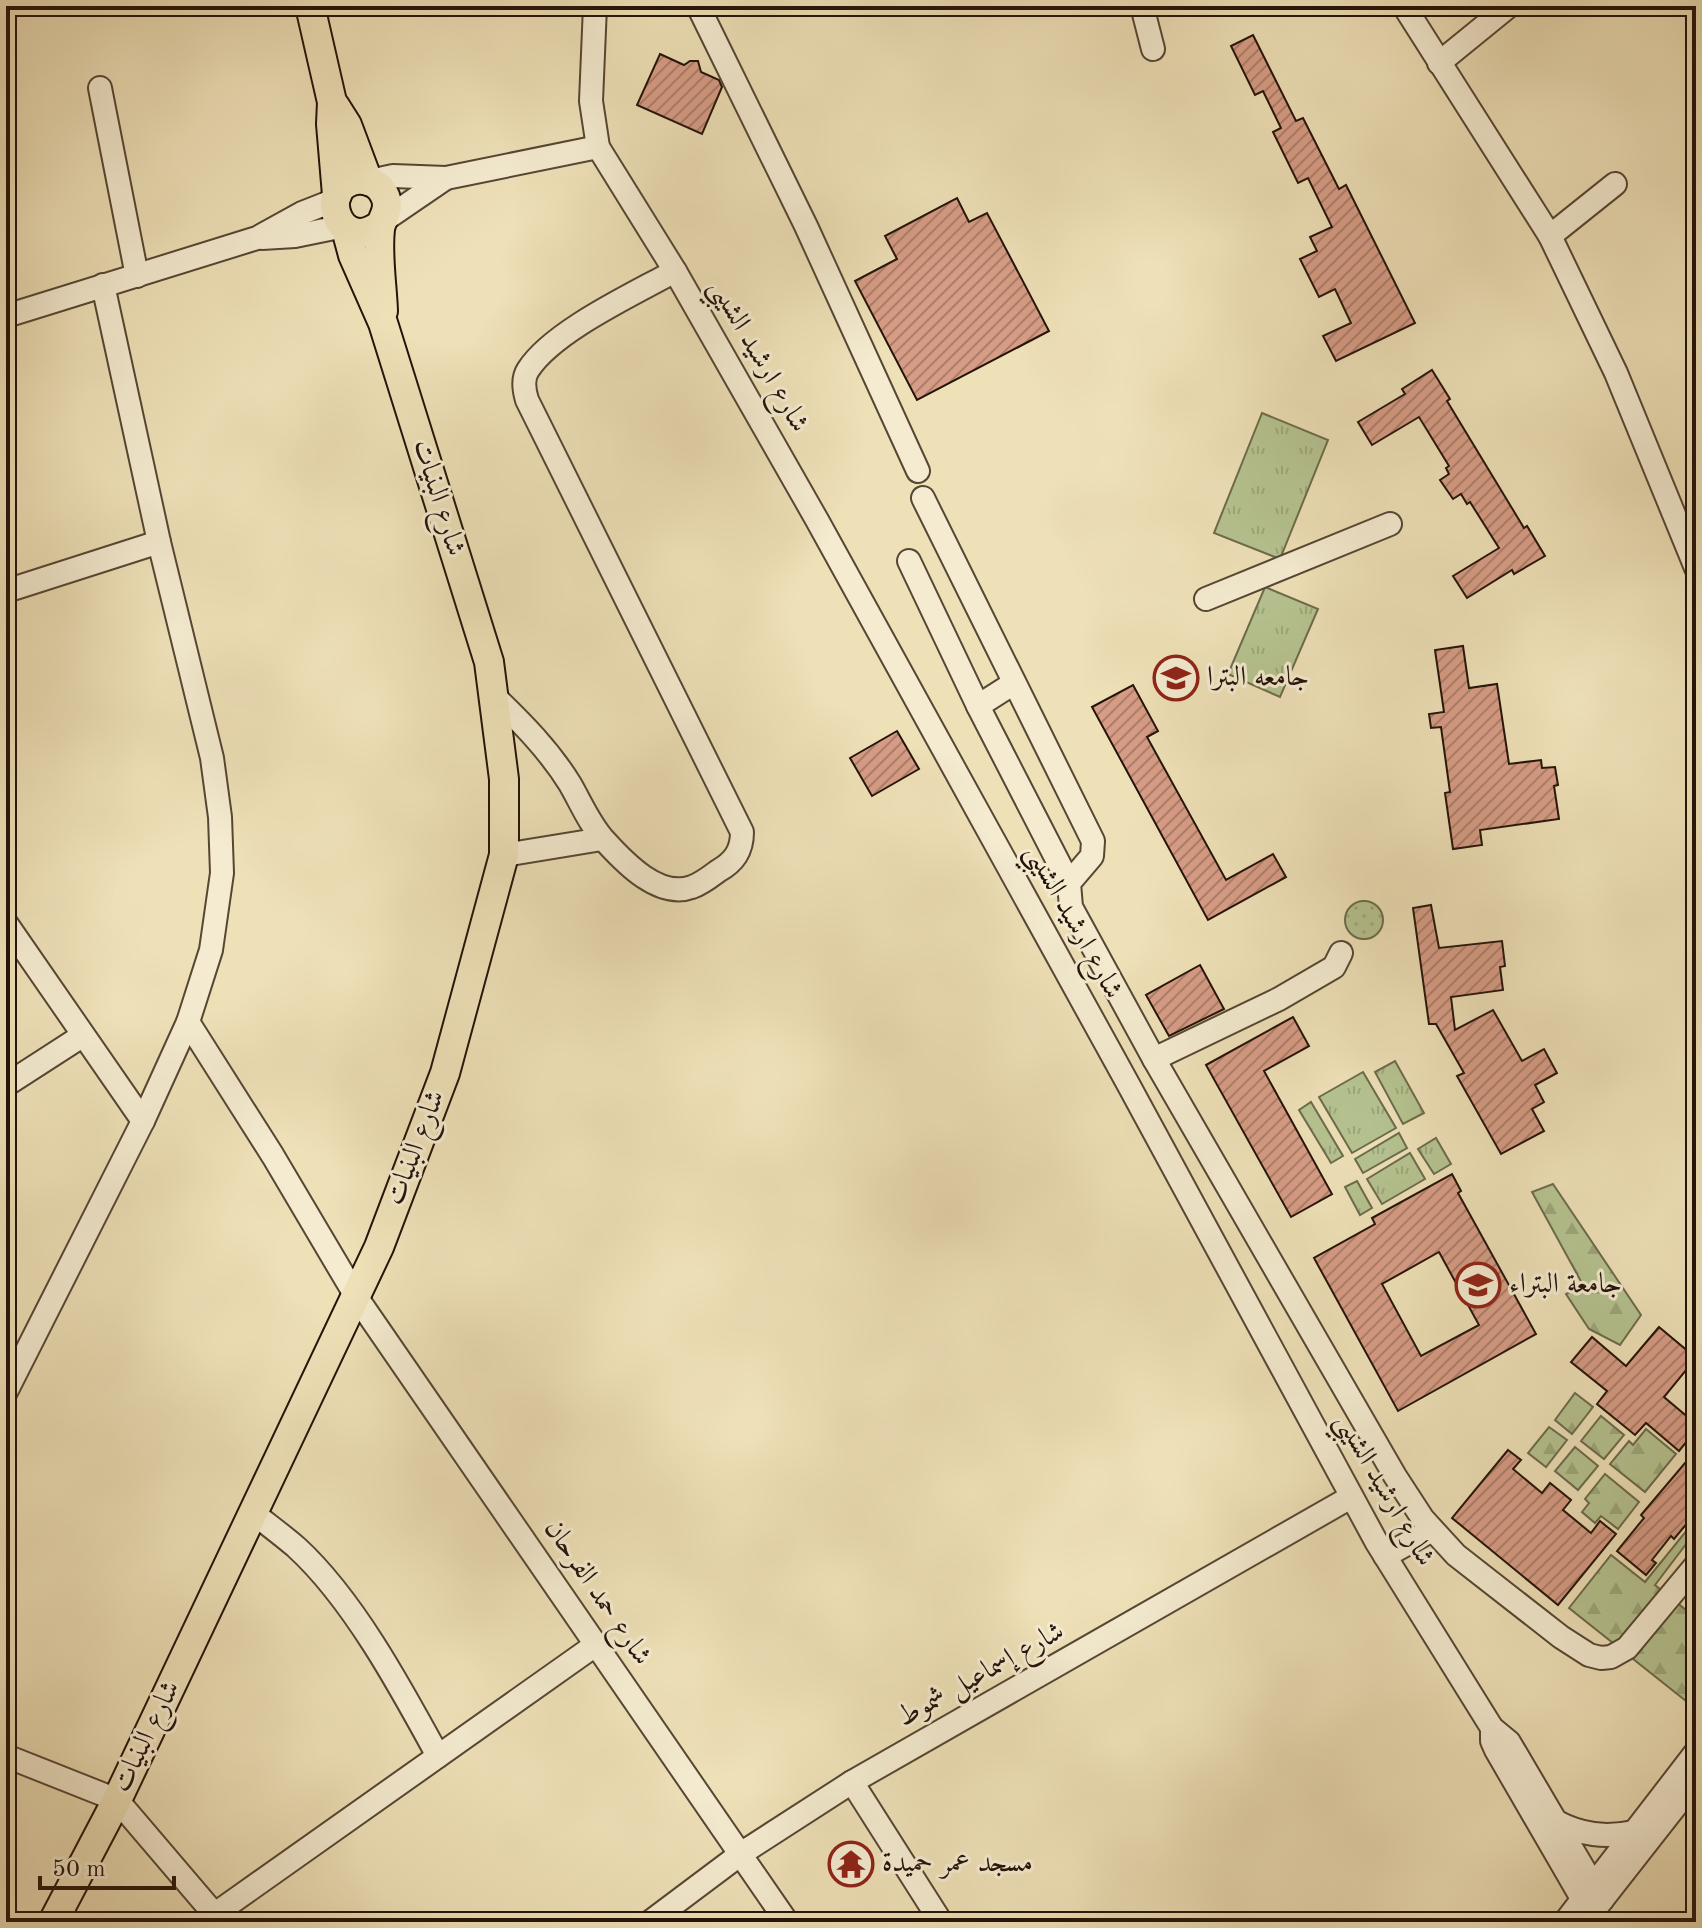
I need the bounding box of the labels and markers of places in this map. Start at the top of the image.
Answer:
school or university icon: جامعه البترا [1152,654,1200,702]
place label: جامعه البترا [1207,664,1309,692]
school or university icon: جامعة البتراء [1454,1261,1502,1309]
place label: جامعة البتراء [1509,1271,1622,1299]
temple icon: مسجد عمر حميدة [827,1840,875,1888]
place label: مسجد عمر حميدة [882,1850,1033,1879]

